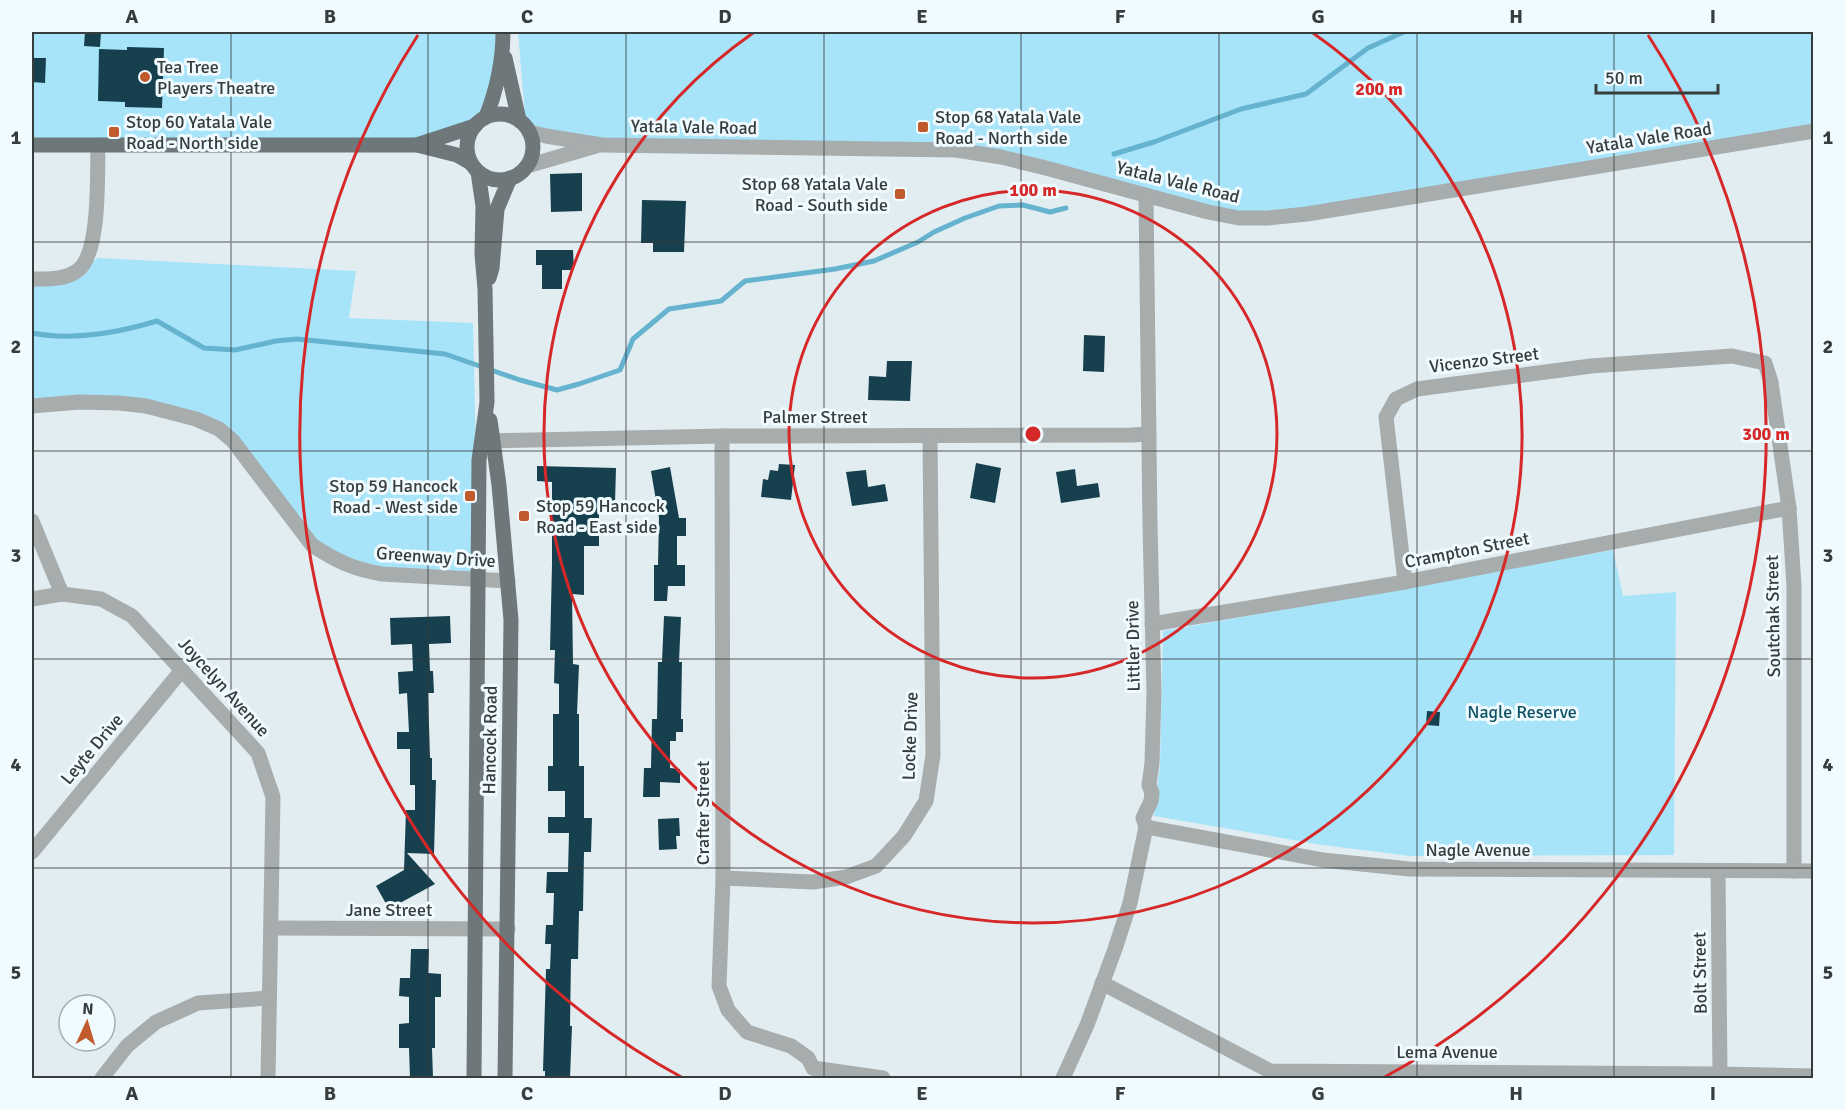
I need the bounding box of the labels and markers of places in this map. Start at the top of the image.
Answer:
place label: Tea Tree Players Theatre [157,56,275,99]
marker: Tea Tree Players Theatre [138,70,152,84]
place label: Stop 68 Yatala Vale Road - North side [935,106,1081,149]
place label: Stop 60 Yatala Vale Road - North side [126,111,272,154]
marker: Stop 68 Yatala Vale Road - North side [916,120,930,134]
marker: Stop 60 Yatala Vale Road - North side [107,125,121,139]
place label: Stop 68 Yatala Vale Road - South side [742,173,888,216]
marker: Stop 68 Yatala Vale Road - South side [893,187,907,201]
centre of rings [1023,424,1043,444]
place label: Stop 59 Hancock Road - West side [329,475,458,518]
marker: Stop 59 Hancock Road - West side [463,489,477,503]
place label: Stop 59 Hancock Road - East side [536,495,665,538]
marker: Stop 59 Hancock Road - East side [517,509,531,523]

